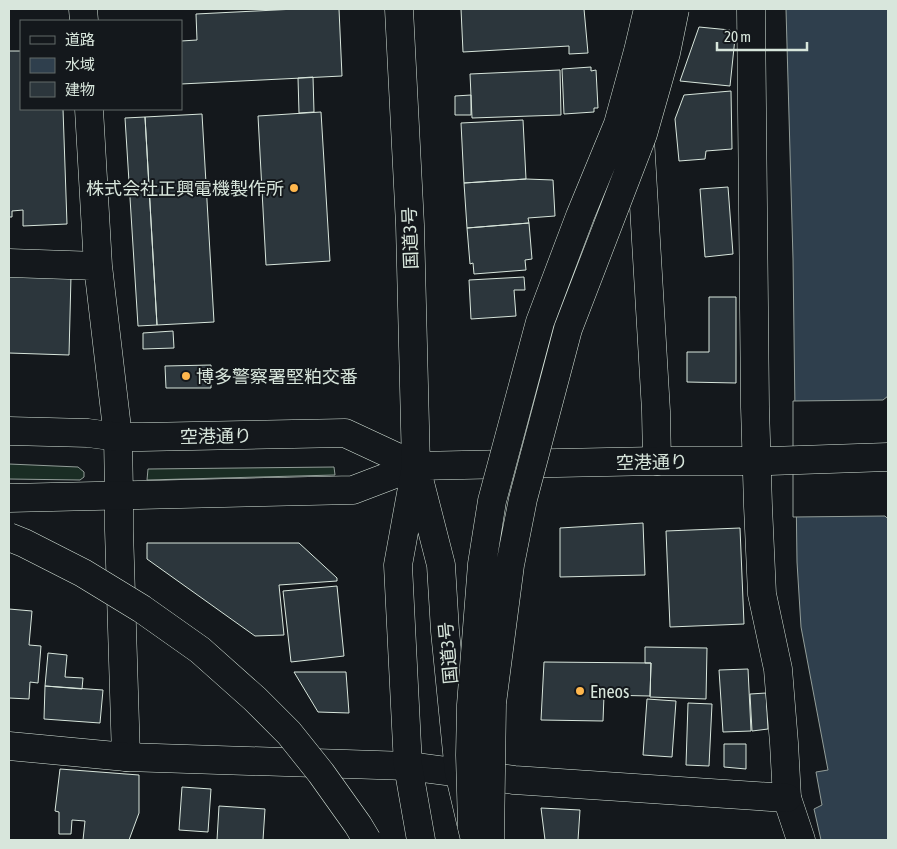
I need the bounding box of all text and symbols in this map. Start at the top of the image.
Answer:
legend [20,20,182,110]
scale bar [717,20,807,52]
text: 20 m [724,28,751,45]
text: 道路 [65,31,95,48]
text: 水域 [65,56,95,73]
text: 建物 [65,81,95,98]
place label: 株式会社正興電機製作所 [86,178,284,199]
marker: 株式会社正興電機製作所 [288,182,300,194]
street label: 国道3号 [398,206,422,270]
place label: 博多警察署堅粕交番 [196,366,358,387]
marker: 博多警察署堅粕交番 [180,370,192,382]
street label: 空港通り [180,425,252,447]
street label: 空港通り [616,451,688,473]
street label: 国道3号 [435,621,461,685]
place label: Eneos [590,681,629,702]
marker: Eneos [574,685,586,697]

